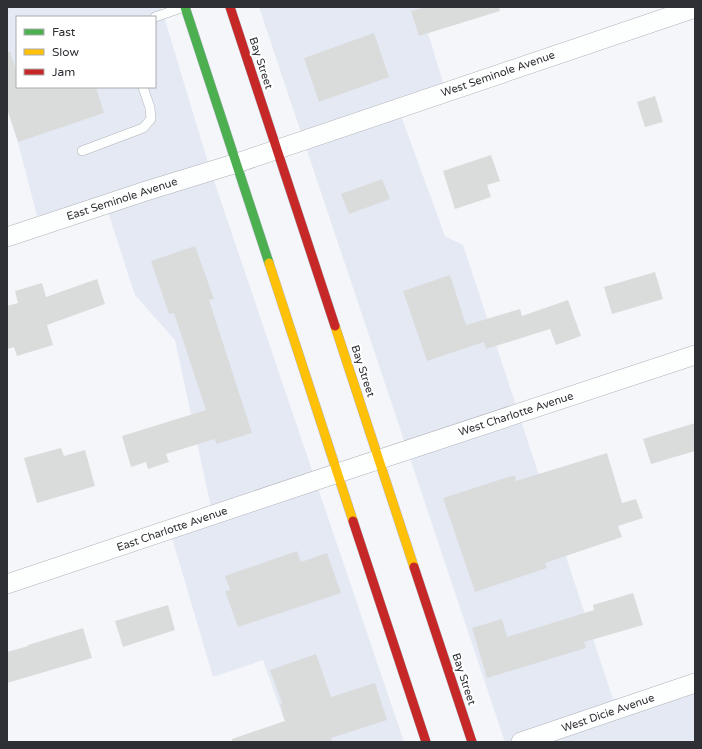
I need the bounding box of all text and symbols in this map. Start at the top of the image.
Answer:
legend [16,16,156,88]
text: Fast [52,25,76,39]
street label: Bay Street [246,35,276,91]
text: Slow [52,45,79,59]
street label: West Seminole Avenue [439,48,557,100]
text: Jam [52,65,75,79]
street label: East Seminole Avenue [65,175,179,223]
street label: Bay Street [348,343,378,399]
street label: West Charlotte Avenue [457,389,575,439]
street label: East Charlotte Avenue [115,504,229,554]
street label: Bay Street [449,651,479,707]
street label: West Dicie Avenue [560,691,656,735]

